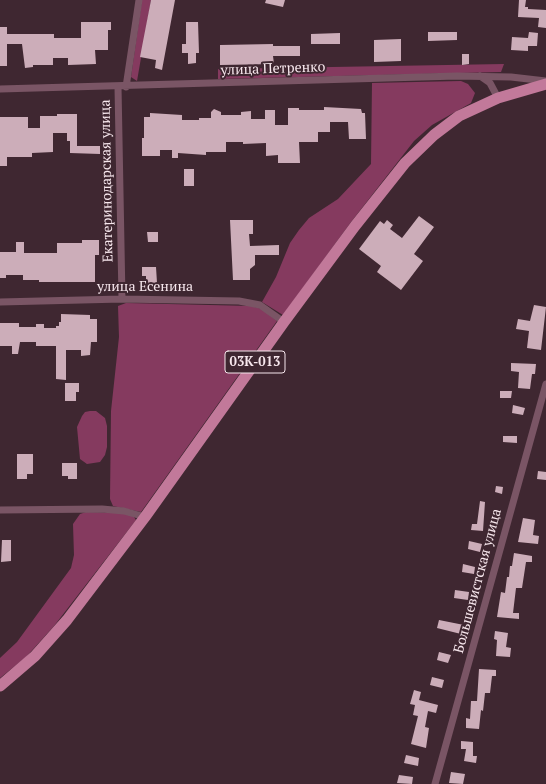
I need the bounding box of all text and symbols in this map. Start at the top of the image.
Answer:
street label: улица Петренко [220,59,326,79]
street label: Екатеринодарская улица [97,99,117,263]
street label: улица Есенина [97,279,193,295]
road number: 03К-013 [225,351,285,373]
street label: Большевистская улица [451,507,505,655]

